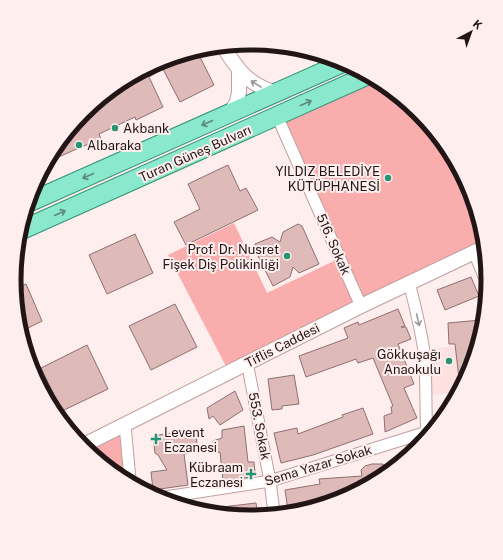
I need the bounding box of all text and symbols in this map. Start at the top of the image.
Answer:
north arrow [451,12,491,52]
text: K [471,17,485,32]
one-way arrow [251,80,262,88]
one-way arrow [300,99,312,106]
one-way arrow [201,120,213,128]
place label: Akbank [123,121,169,136]
street label: Turan Güneş Bulvarı [137,122,253,185]
marker: Akbank [110,123,120,133]
place label: Albaraka [87,138,141,153]
marker: Albaraka [74,140,84,150]
place label: YILDIZ BELEDİYE KÜTÜPHANESİ [276,164,380,194]
one-way arrow [82,173,94,180]
marker: YILDIZ BELEDİYE KÜTÜPHANESİ [383,173,393,183]
one-way arrow [53,209,65,216]
street label: 516. Sokak [313,211,354,277]
place label: Prof. Dr. Nusret Fişek Diş Polikinliği [163,242,279,272]
marker: Prof. Dr. Nusret Fişek Diş Polikinliği [282,251,292,261]
one-way arrow [415,314,422,327]
street label: Tiflis Caddesi [242,320,322,371]
place label: Gökkuşağı Anaokulu [377,347,441,377]
marker: Gökkuşağı Anaokulu [444,356,454,366]
street label: 553. Sokak [246,391,273,461]
place label: Levent Eczanesi [164,425,217,455]
marker: Levent Eczanesi [151,434,161,444]
street label: Sema Yazar Sokak [263,442,374,489]
place label: Kübraam Eczanesi [189,460,243,490]
marker: Kübraam Eczanesi [246,469,256,479]

